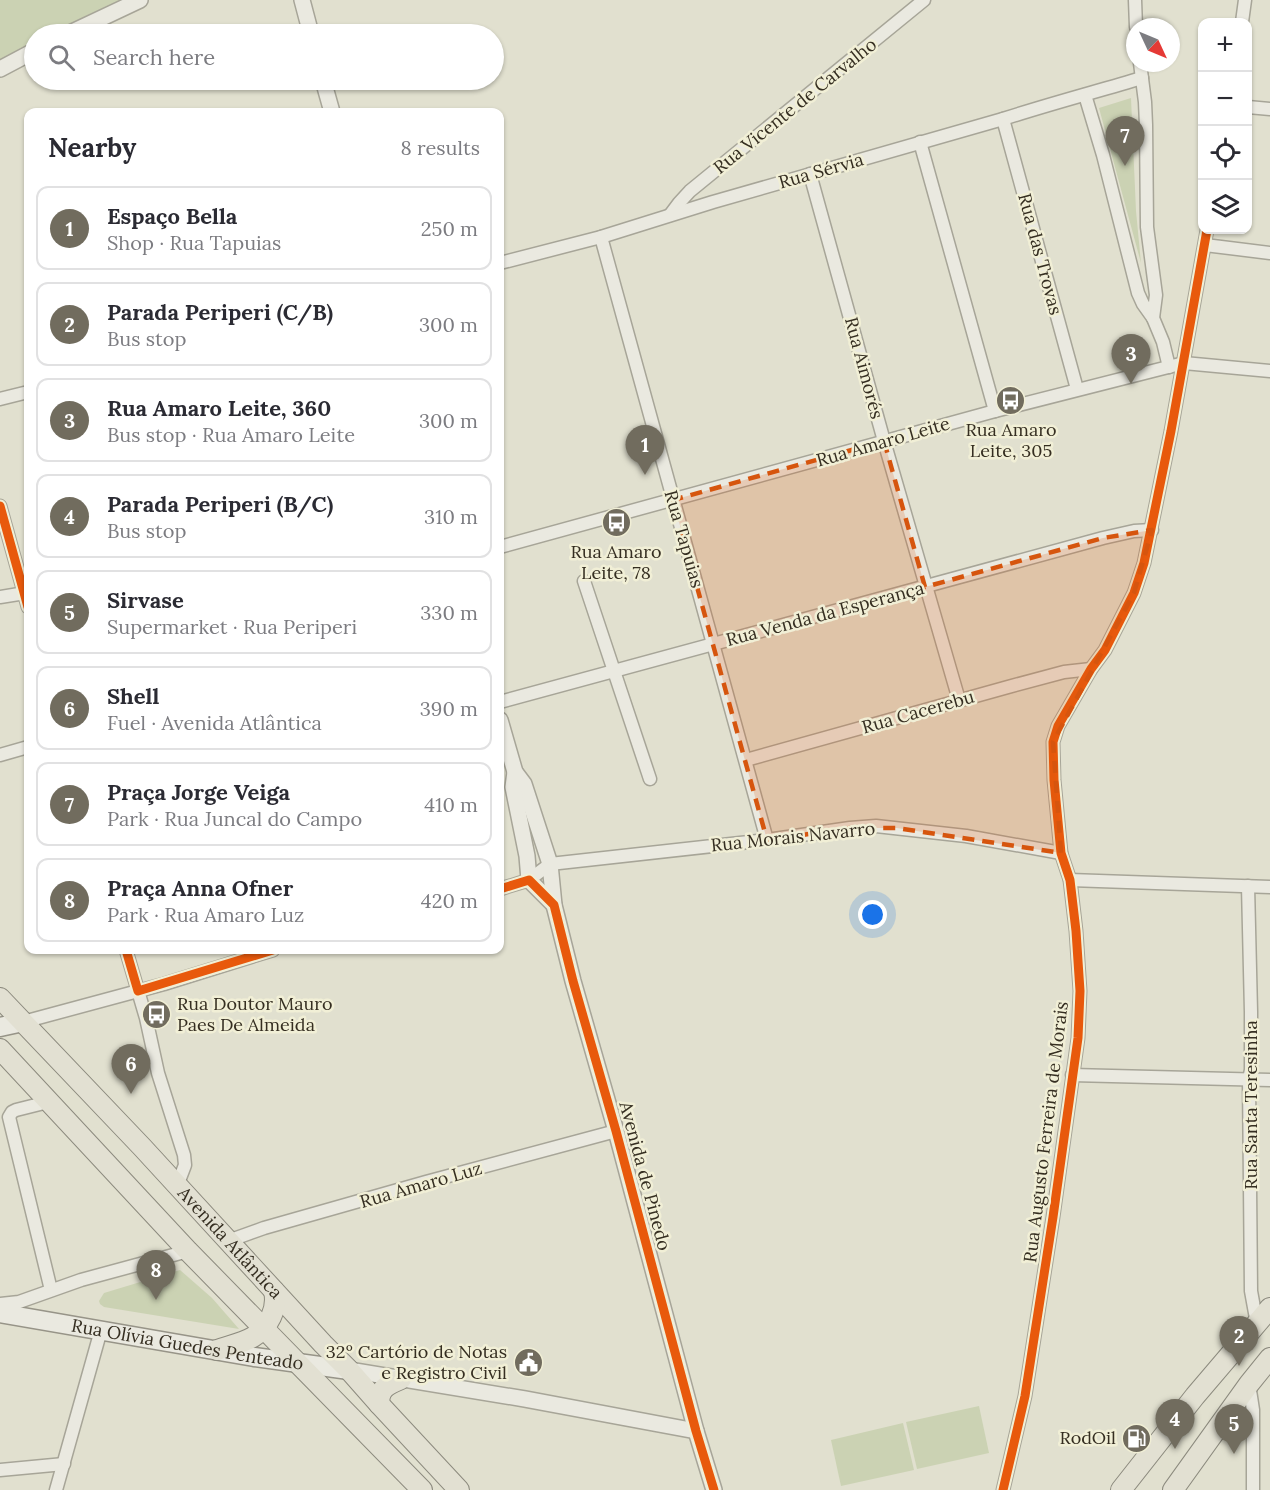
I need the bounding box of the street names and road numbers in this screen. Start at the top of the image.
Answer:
street label: Rua Vicente de Carvalho [708,33,881,179]
street label: Rua Sérvia [776,147,866,194]
street label: Rua das Trovas [1013,190,1068,317]
street label: Rua Aimorés [840,314,889,421]
street label: Rua Amaro Leite [813,411,953,472]
street label: Rua Tapuias [660,487,709,590]
street label: Rua Venda da Esperança [723,576,926,651]
street label: Rua Cacerebu [859,684,977,739]
street label: Rua Morais Navarro [710,816,876,857]
street label: Rua Augusto Ferreira de Morais [1018,1000,1073,1264]
street label: Rua Santa Teresinha [1239,1020,1262,1190]
street label: Avenida de Pinedo [614,1098,676,1253]
street label: Rua Amaro Luz [357,1156,485,1213]
street label: Avenida Atlântica [172,1181,288,1303]
street label: Rua Olívia Guedes Penteado [70,1314,305,1375]

